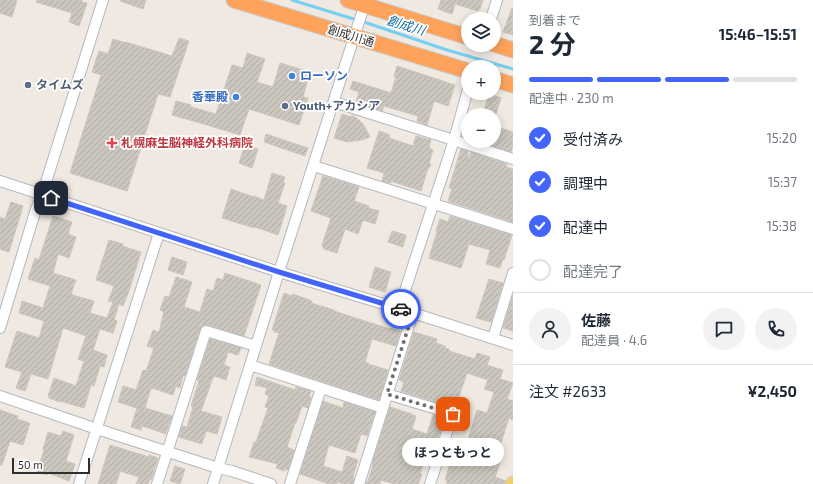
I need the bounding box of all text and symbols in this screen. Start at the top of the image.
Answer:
water label: 創成川 [385,12,429,39]
map controls [461,12,501,148]
button: layers [461,12,501,52]
text: 到着まで [529,12,581,28]
street label: 創成川通 [326,21,376,49]
text: 15:46–15:51 [719,25,797,43]
text: 2 分 [529,28,576,59]
button: + [461,60,501,100]
place label: ローソン [300,68,348,82]
marker: ローソン [287,71,297,81]
place label: タイムズ [36,77,84,91]
marker: タイムズ [23,80,33,90]
place label: 香華殿 [192,89,228,103]
text: 配達中 · 230 m [529,90,614,106]
marker: 香華殿 [231,92,241,102]
place label: Youth+アカシア [293,98,380,112]
marker: Youth+アカシア [280,101,290,111]
button: − [461,108,501,148]
icon: check [529,127,551,149]
text: 受付済み [563,130,623,148]
text: 15:20 [767,130,797,146]
place label: 札幌麻生脳神経外科病院 [121,135,253,149]
marker: 札幌麻生脳神経外科病院 [106,137,118,149]
icon: check [529,171,551,193]
text: 調理中 [563,174,608,192]
text: 15:37 [768,174,797,190]
pin [34,181,68,215]
icon: home [40,187,62,209]
icon: check [529,215,551,237]
text: 配達中 [563,218,608,236]
text: 15:38 [767,218,797,234]
text: 配達完了 [563,262,623,280]
courier [381,289,421,329]
icon: car [390,298,412,320]
button: person [529,308,571,350]
button: chat [703,308,745,350]
button: phone [755,308,797,350]
text: 佐藤 [581,311,611,329]
text: 配達員 · 4.6 [581,332,647,348]
text: 注文 #2633 [529,382,606,400]
text: ¥2,450 [747,382,797,400]
pin [436,397,470,431]
icon: bag [442,403,464,425]
callout: ほっともっと [402,438,504,466]
text: ほっともっと [414,444,492,460]
scale bar [12,456,90,475]
text: 50 m [18,458,43,471]

